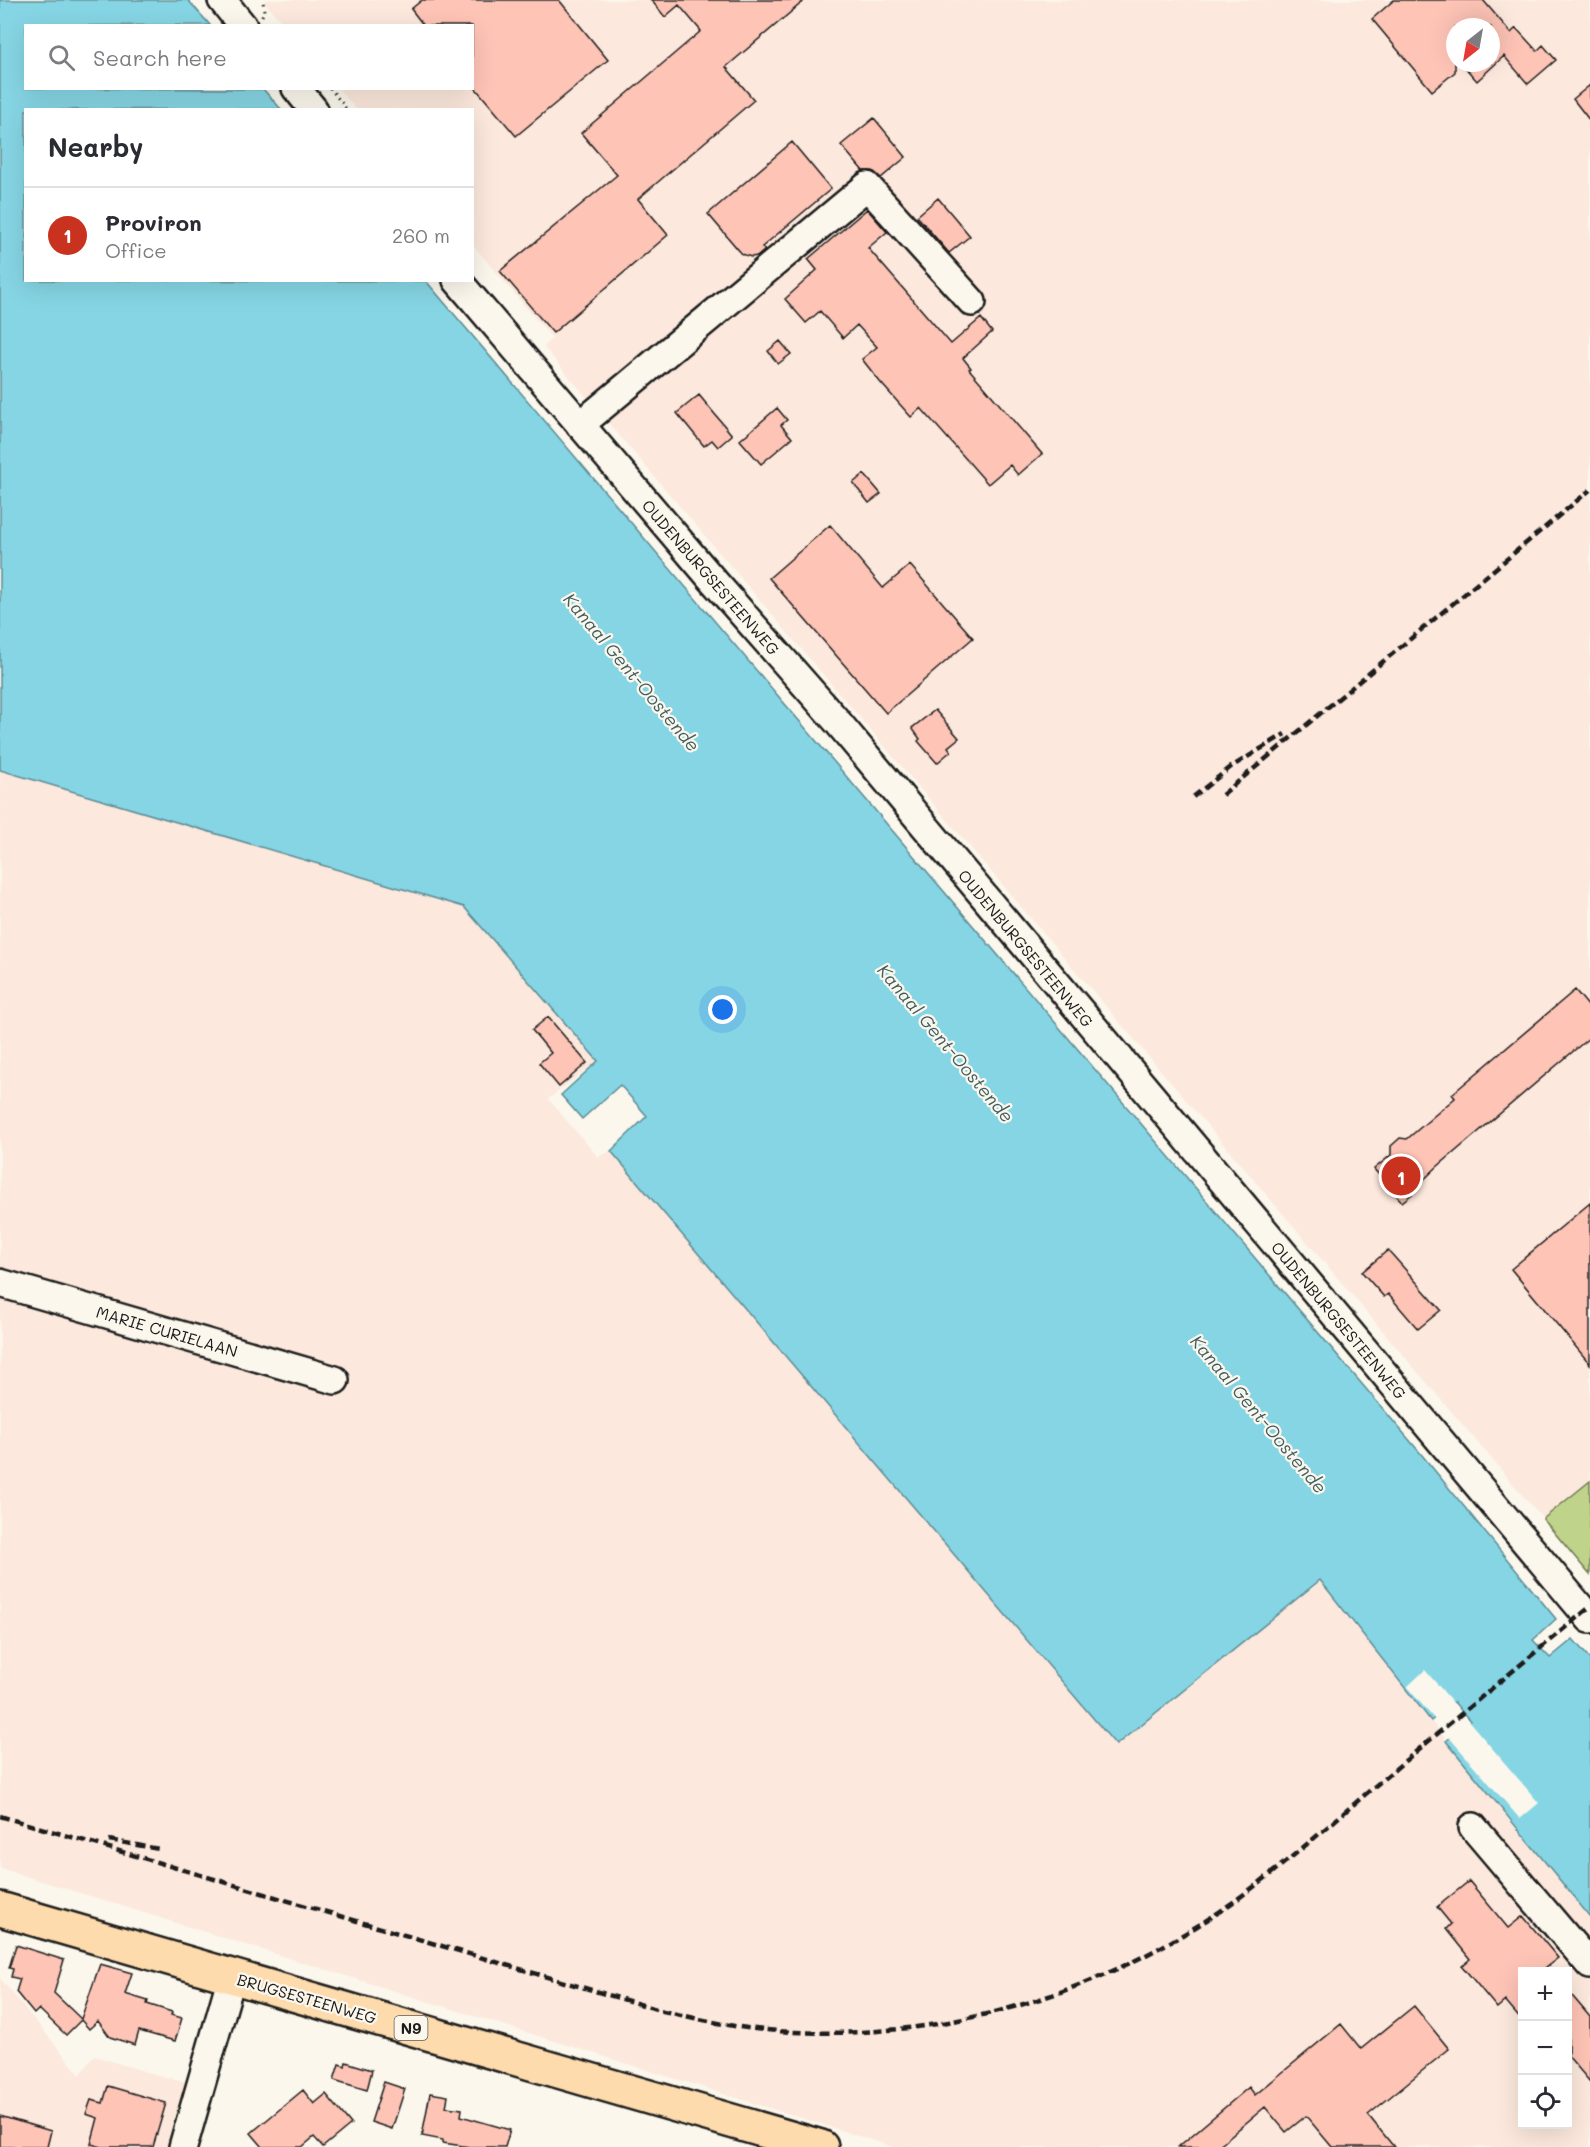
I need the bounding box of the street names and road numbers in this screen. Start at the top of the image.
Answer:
street label: OUDENBURGSESTEENWEG [638,495,784,659]
street label: OUDENBURGSESTEENWEG [954,865,1098,1031]
street label: OUDENBURGSESTEENWEG [1267,1237,1411,1403]
street label: MARIE CURIELAAN [94,1301,240,1361]
street label: BRUGSESTEENWEG [235,1968,379,2028]
road number: N9 [394,2016,428,2040]

